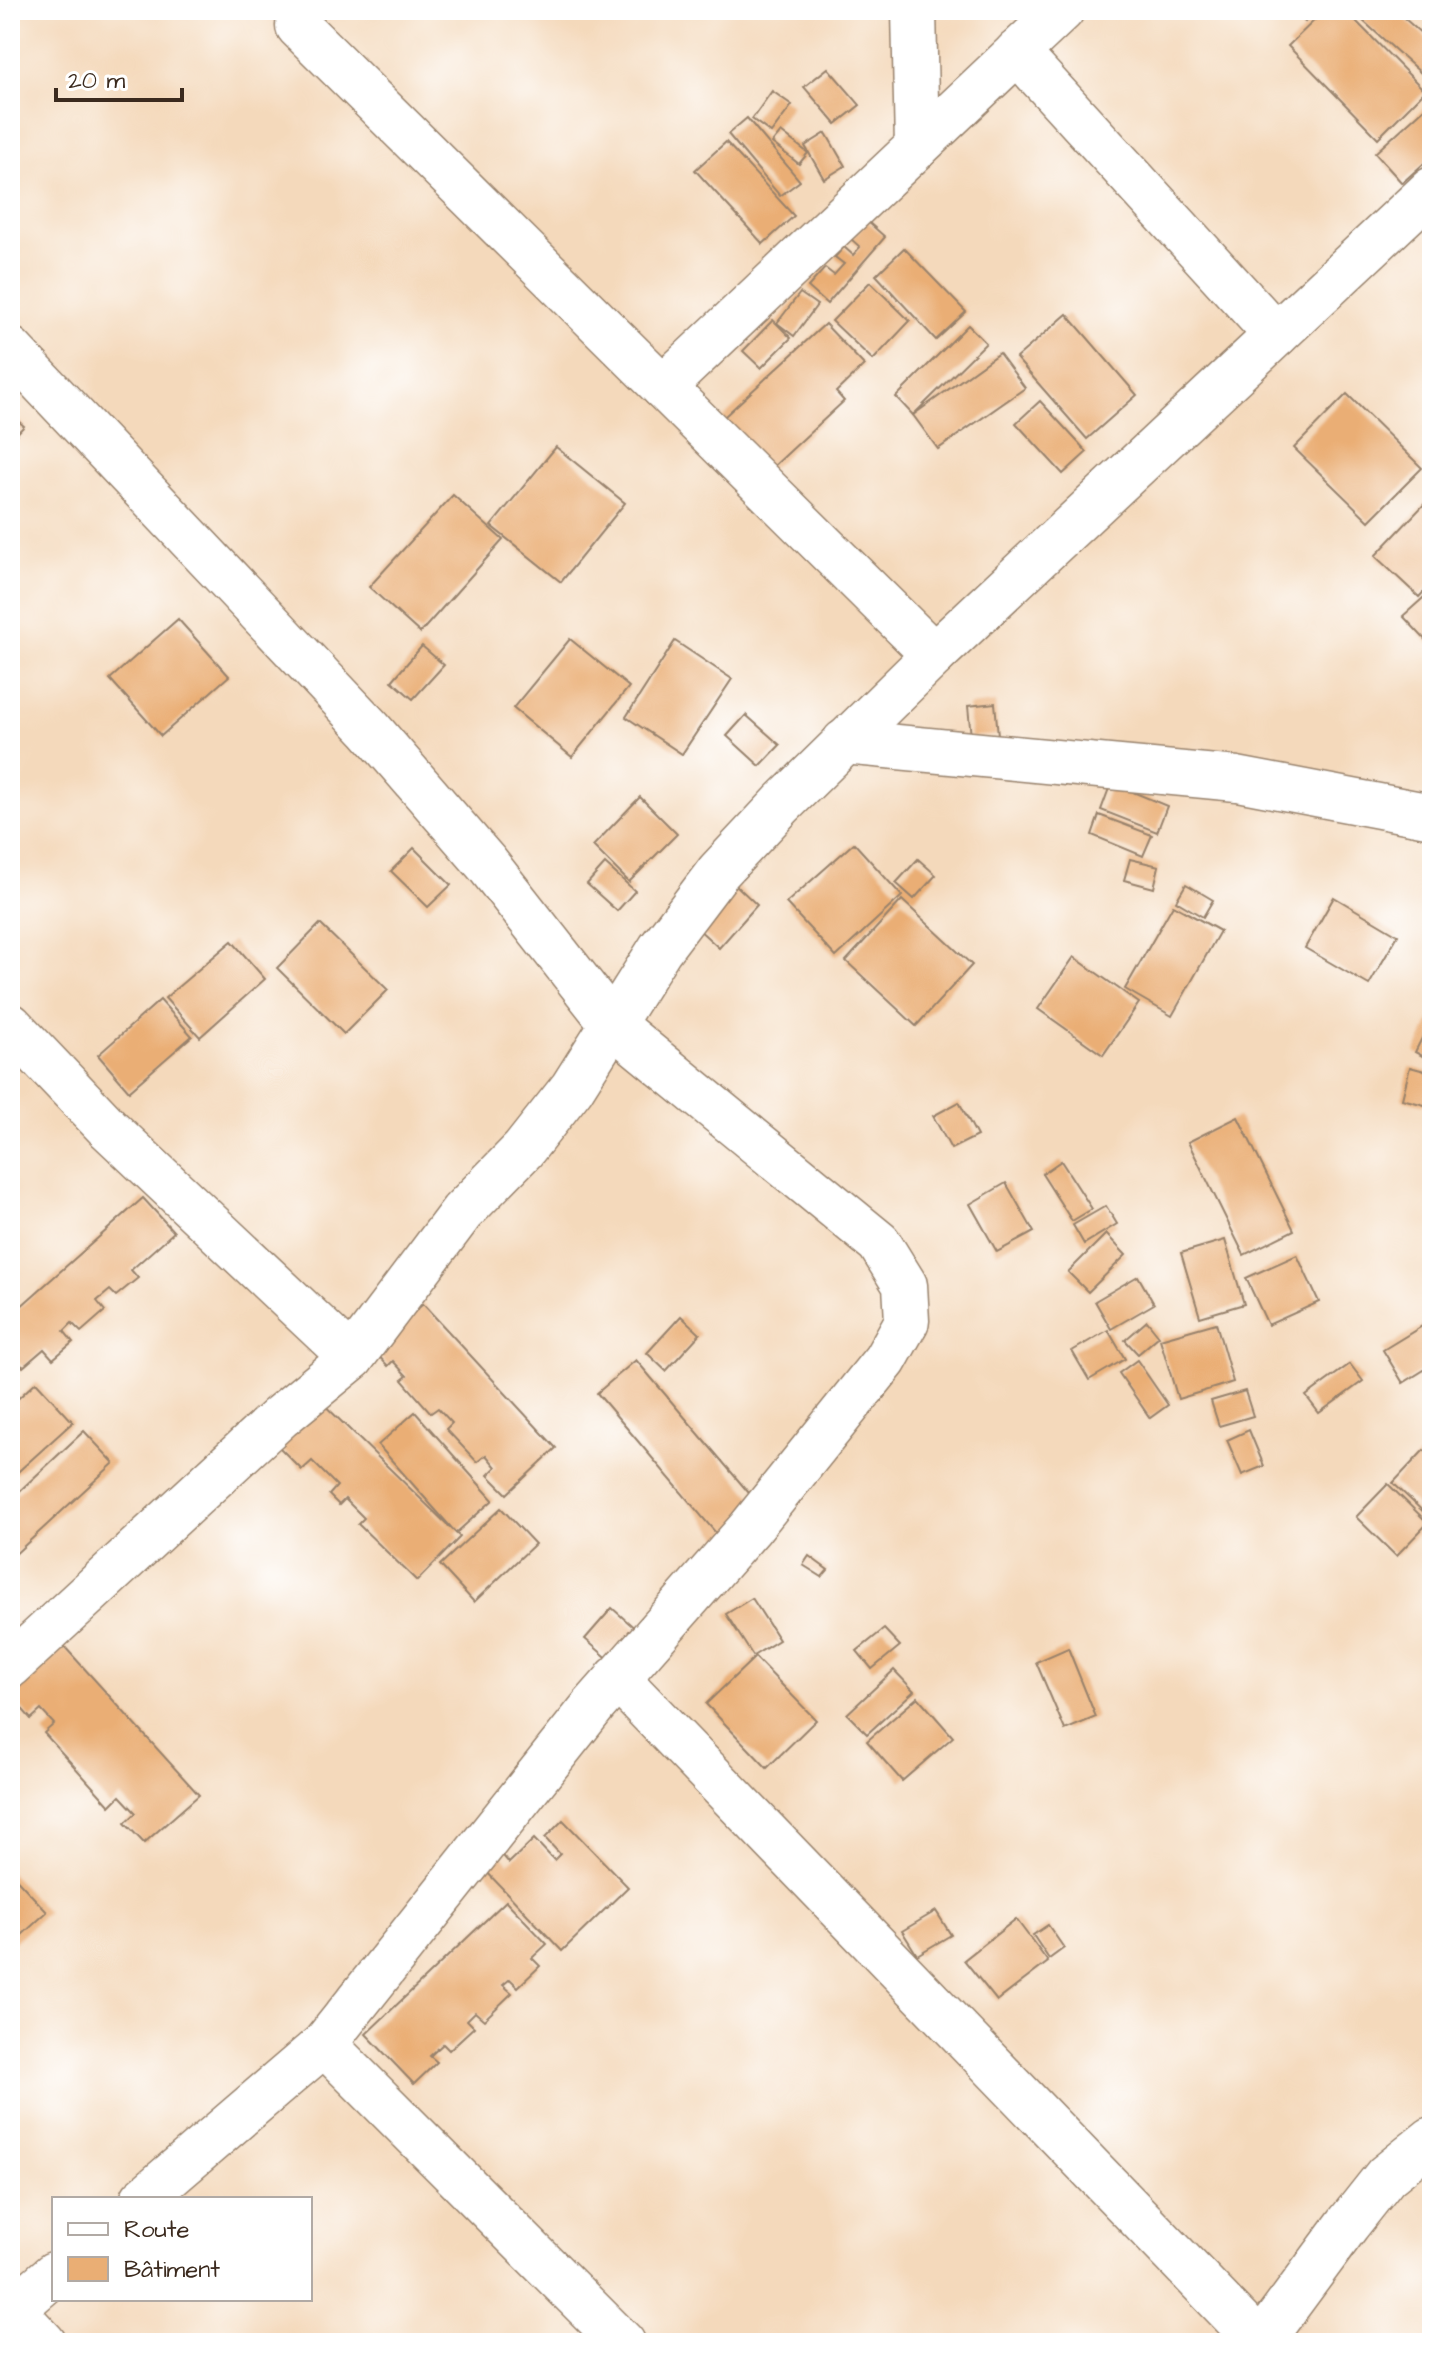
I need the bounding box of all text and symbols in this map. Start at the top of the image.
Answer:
scale bar [56,52,182,102]
text: 20 m [68,64,125,98]
legend [52,2197,312,2301]
text: Route [124,2213,190,2247]
text: Bâtiment [124,2253,220,2287]

